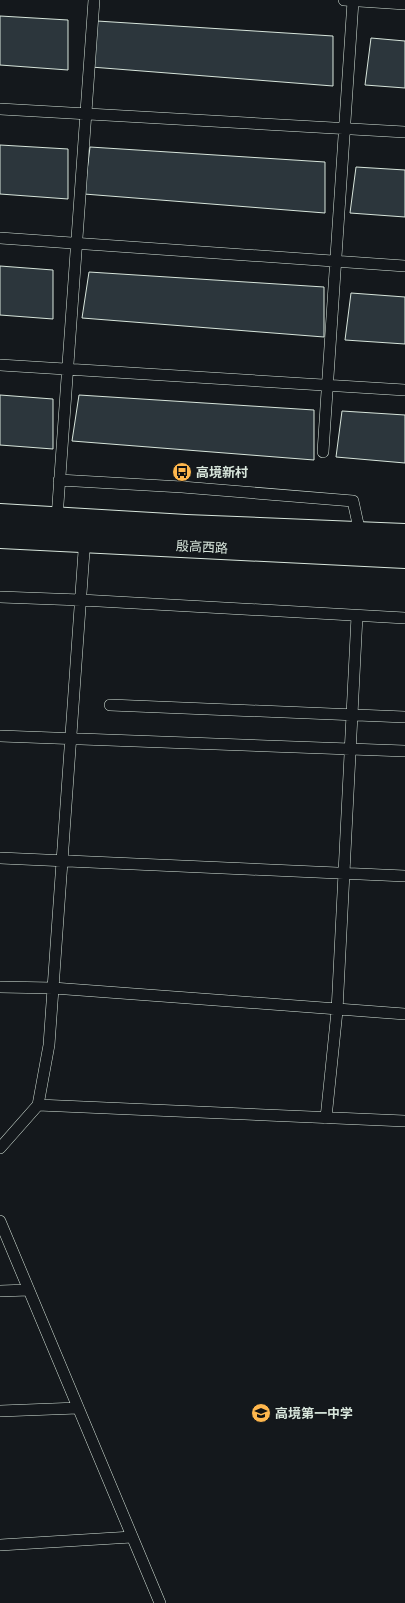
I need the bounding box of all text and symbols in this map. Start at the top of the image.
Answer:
bus stop icon: 高境新村 [171,461,193,483]
place label: 高境新村 [196,465,248,480]
street label: 殷高西路 [176,538,228,556]
school or university icon: 高境第一中学 [250,1402,272,1424]
place label: 高境第一中学 [275,1406,353,1421]

